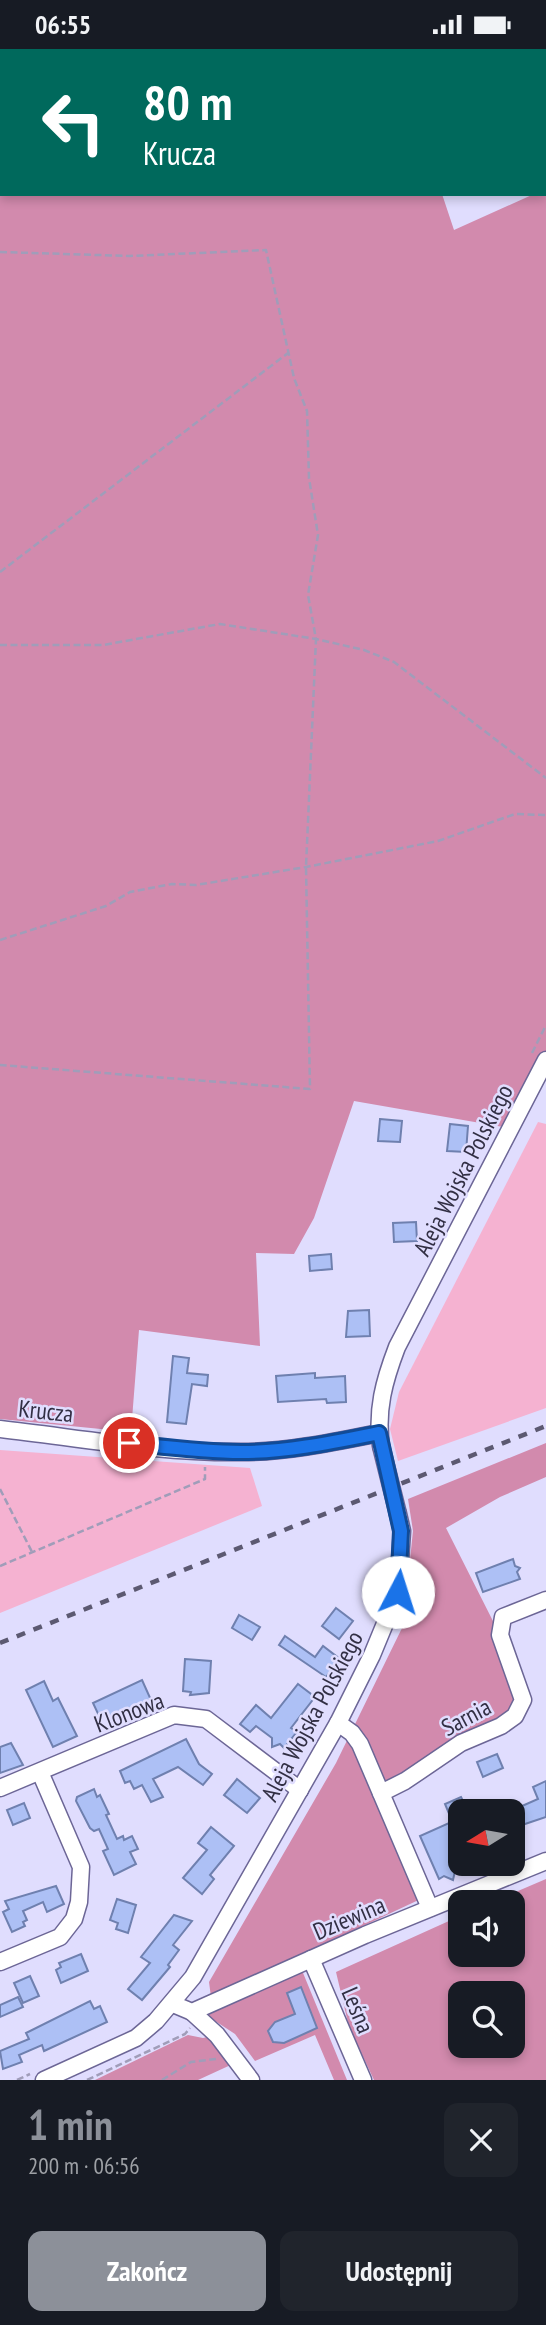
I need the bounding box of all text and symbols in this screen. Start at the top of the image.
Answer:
text: 06:55 [35,8,91,41]
text: 80 m [143,70,232,134]
icon: left [28,77,119,168]
text: Krucza [143,132,216,174]
street label: Aleja Wojska Polskiego [406,1079,520,1261]
street label: Krucza [17,1393,75,1429]
pin [99,1413,159,1473]
icon: arrive [110,1424,148,1462]
position arrow [361,1555,435,1629]
street label: Aleja Wojska Polskiego [254,1626,370,1806]
street label: Klonowa [90,1685,168,1739]
street label: Sarnia [436,1691,496,1743]
north arrow [448,1799,525,1876]
map controls [448,1799,525,2058]
street label: Dziewina [308,1889,390,1947]
button: sound [448,1890,525,1967]
button: search [448,1981,525,2058]
street label: Leśna [335,1982,381,2038]
text: 1 min [28,2097,113,2152]
button: close [444,2103,518,2177]
text: 200 m · 06:56 [28,2151,140,2180]
button: Zakończ [28,2231,266,2311]
button: Udostępnij [280,2231,518,2311]

